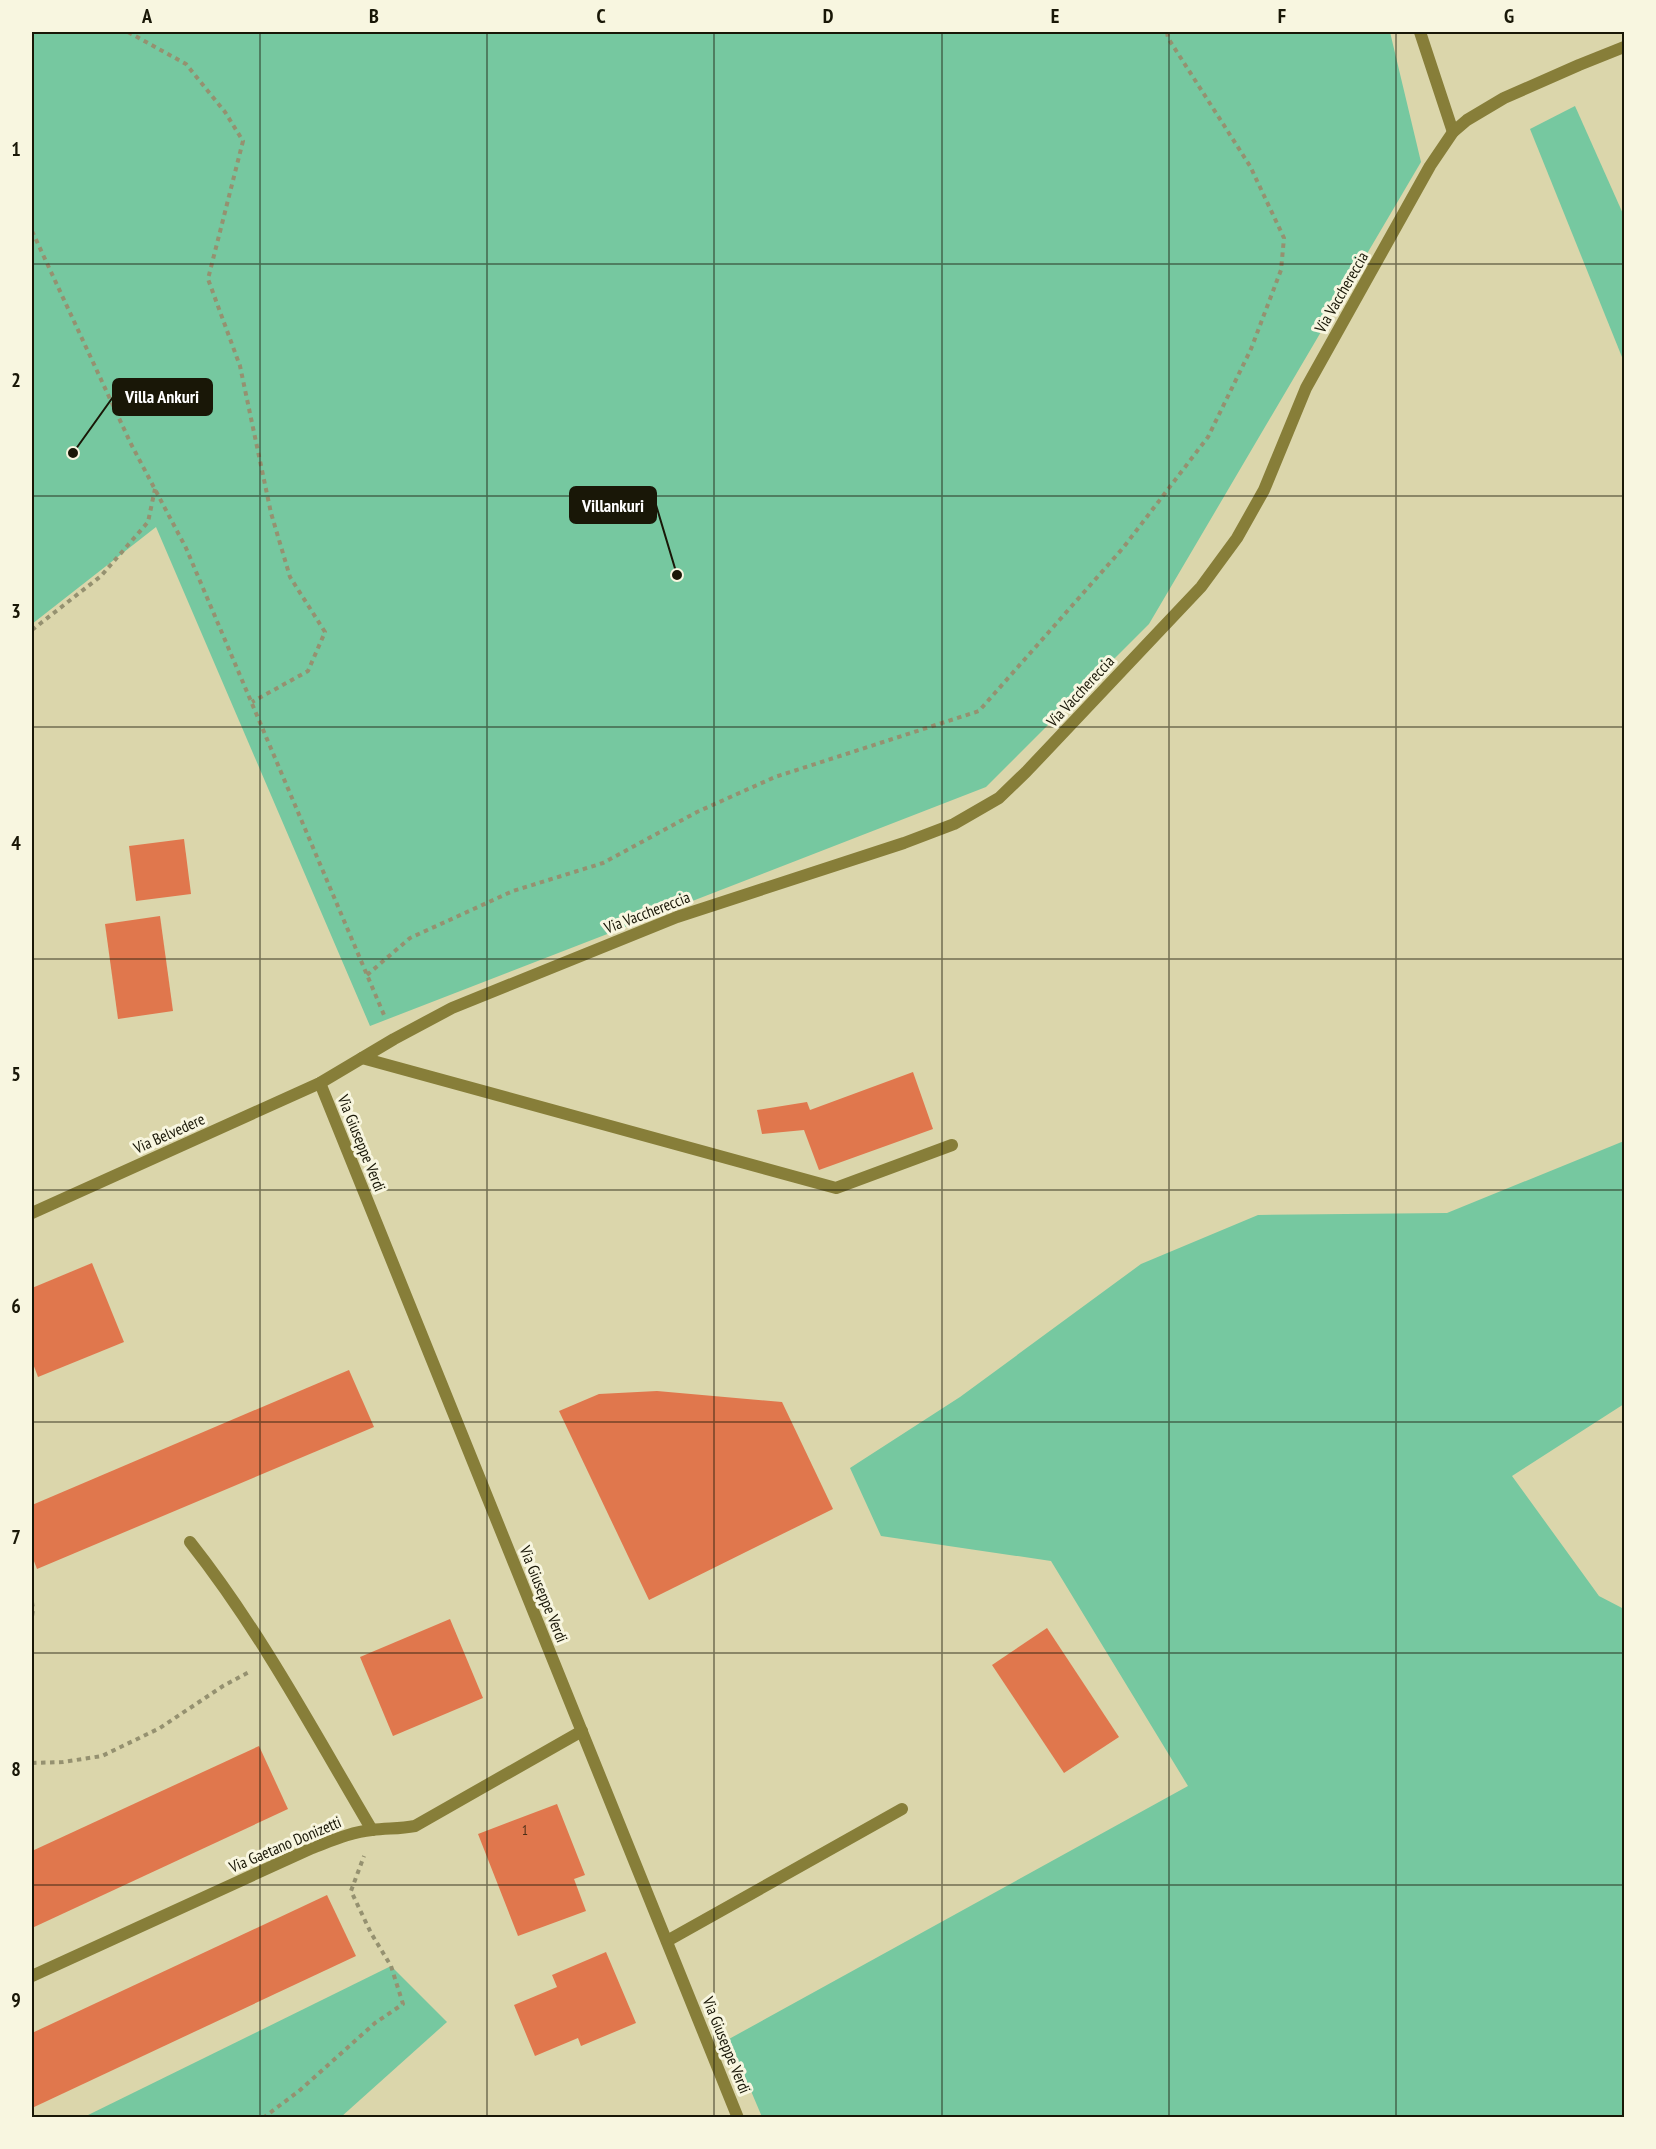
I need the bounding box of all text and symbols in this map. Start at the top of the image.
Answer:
text: A [141,3,153,29]
text: B [369,3,379,29]
text: C [596,3,606,29]
text: D [823,3,834,29]
text: E [1051,3,1059,29]
text: F [1278,3,1286,29]
text: G [1504,3,1514,29]
text: 1 [11,136,21,162]
street label: Via Vacchereccia [1309,248,1372,337]
text: 2 [11,367,21,393]
callout: Villa Ankuri [113,379,212,415]
text: Villa Ankuri [124,385,199,408]
callout: Villankuri [570,487,656,523]
text: Villankuri [581,494,644,517]
text: 3 [11,598,21,624]
street label: Via Vacchereccia [1041,651,1118,731]
text: 4 [11,830,21,856]
street label: Via Vacchereccia [600,887,693,938]
text: 5 [11,1061,21,1087]
street label: Via Giuseppe Verdi [333,1091,390,1194]
street label: Via Belvedere [129,1108,208,1158]
text: 6 [11,1293,21,1319]
text: 7 [11,1524,21,1550]
street label: Via Giuseppe Verdi [515,1542,572,1645]
text: 8 [11,1756,21,1782]
street label: Via Gaetano Donizetti [225,1811,344,1877]
house number: 1 [522,1821,528,1839]
text: 9 [11,1987,21,2013]
street label: Via Giuseppe Verdi [698,1993,755,2096]

